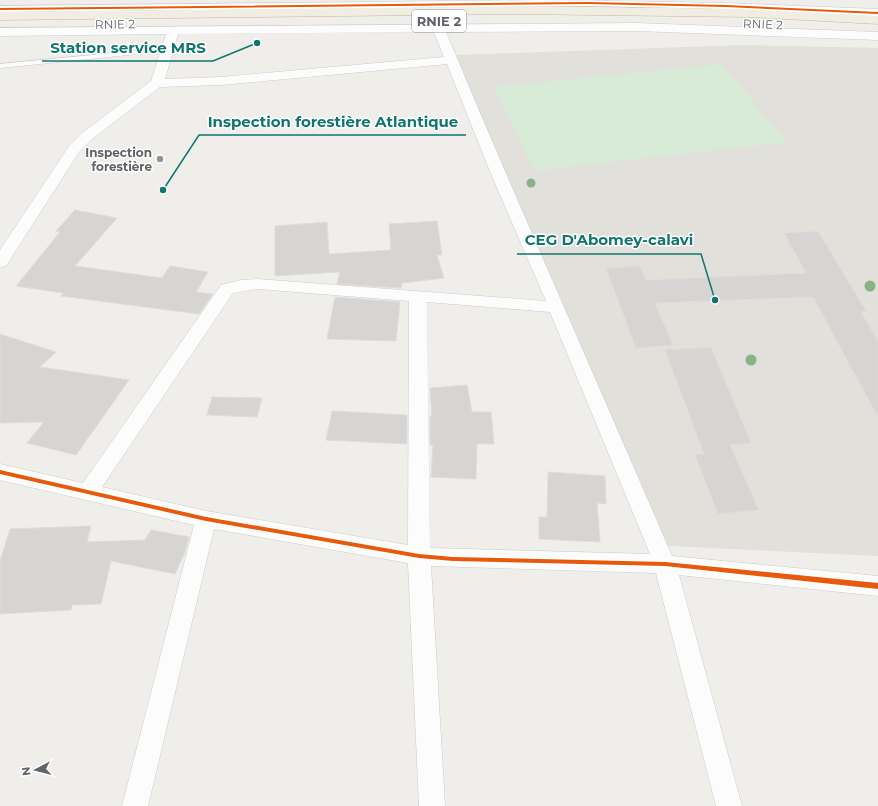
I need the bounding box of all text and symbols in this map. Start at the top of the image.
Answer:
road number: RNIE 2 [412,10,466,32]
street label: RNIE 2 [95,16,135,32]
street label: RNIE 2 [743,16,783,32]
callout: Station service MRS [42,34,213,61]
text: Station service MRS [50,38,206,57]
callout: Inspection forestière Atlantique [199,108,466,135]
text: Inspection forestière Atlantique [208,112,458,131]
place label: Inspection forestière [85,145,152,174]
marker: Inspection forestière [155,154,165,164]
callout: CEG D'Abomey-calavi [517,227,701,254]
text: CEG D'Abomey-calavi [525,230,693,249]
north arrow [16,750,56,790]
text: N [19,766,34,776]

